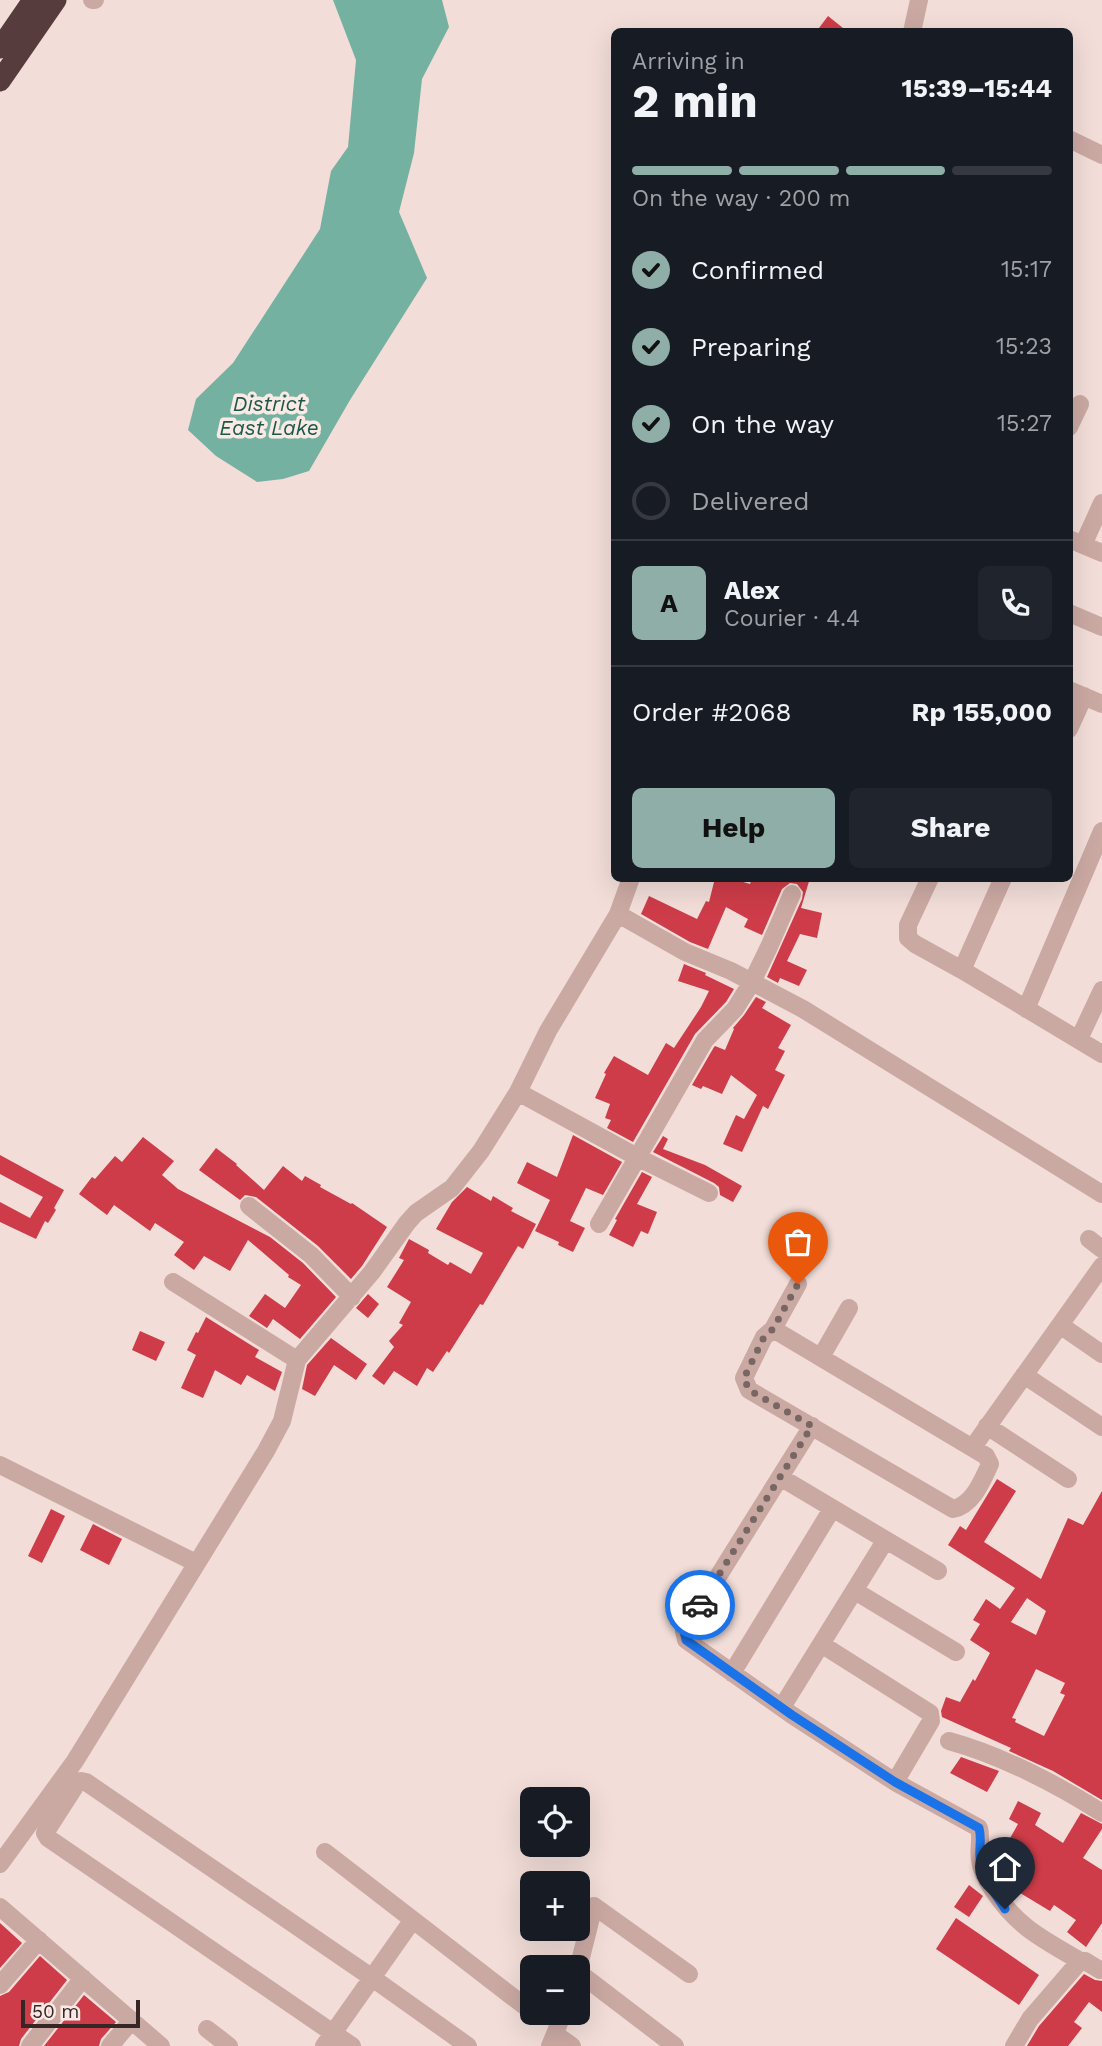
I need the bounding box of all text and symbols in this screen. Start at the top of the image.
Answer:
text: Arriving in [632,48,745,75]
text: 15:39–15:44 [902,73,1052,103]
text: 2 min [632,74,758,128]
text: On the way · 200 m [632,185,850,212]
icon: check [632,251,670,289]
text: Confirmed [691,255,824,285]
text: 15:17 [1001,256,1052,283]
icon: check [632,328,670,366]
text: Preparing [691,332,811,362]
text: 15:23 [996,333,1052,360]
water label: District East Lake [219,391,319,440]
icon: check [632,405,670,443]
text: On the way [691,409,834,439]
text: 15:27 [997,410,1052,437]
text: Delivered [691,486,810,516]
button: phone [978,566,1052,640]
text: Alex [724,575,780,605]
text: A [660,588,678,618]
text: Courier · 4.4 [724,605,860,632]
text: Order #2068 [632,697,791,727]
text: Rp 155,000 [912,697,1052,727]
button: Help [632,788,835,868]
button: Share [849,788,1052,868]
pin [768,1212,828,1284]
icon: bag [779,1223,817,1261]
courier [665,1570,735,1640]
icon: car [681,1586,719,1624]
map controls [520,1787,590,2025]
button: locate [520,1787,590,1857]
pin [975,1837,1035,1909]
icon: home [986,1848,1024,1886]
button: + [520,1871,590,1941]
button: − [520,1955,590,2025]
scale bar [21,1997,140,2029]
text: 50 m [32,2000,79,2023]

